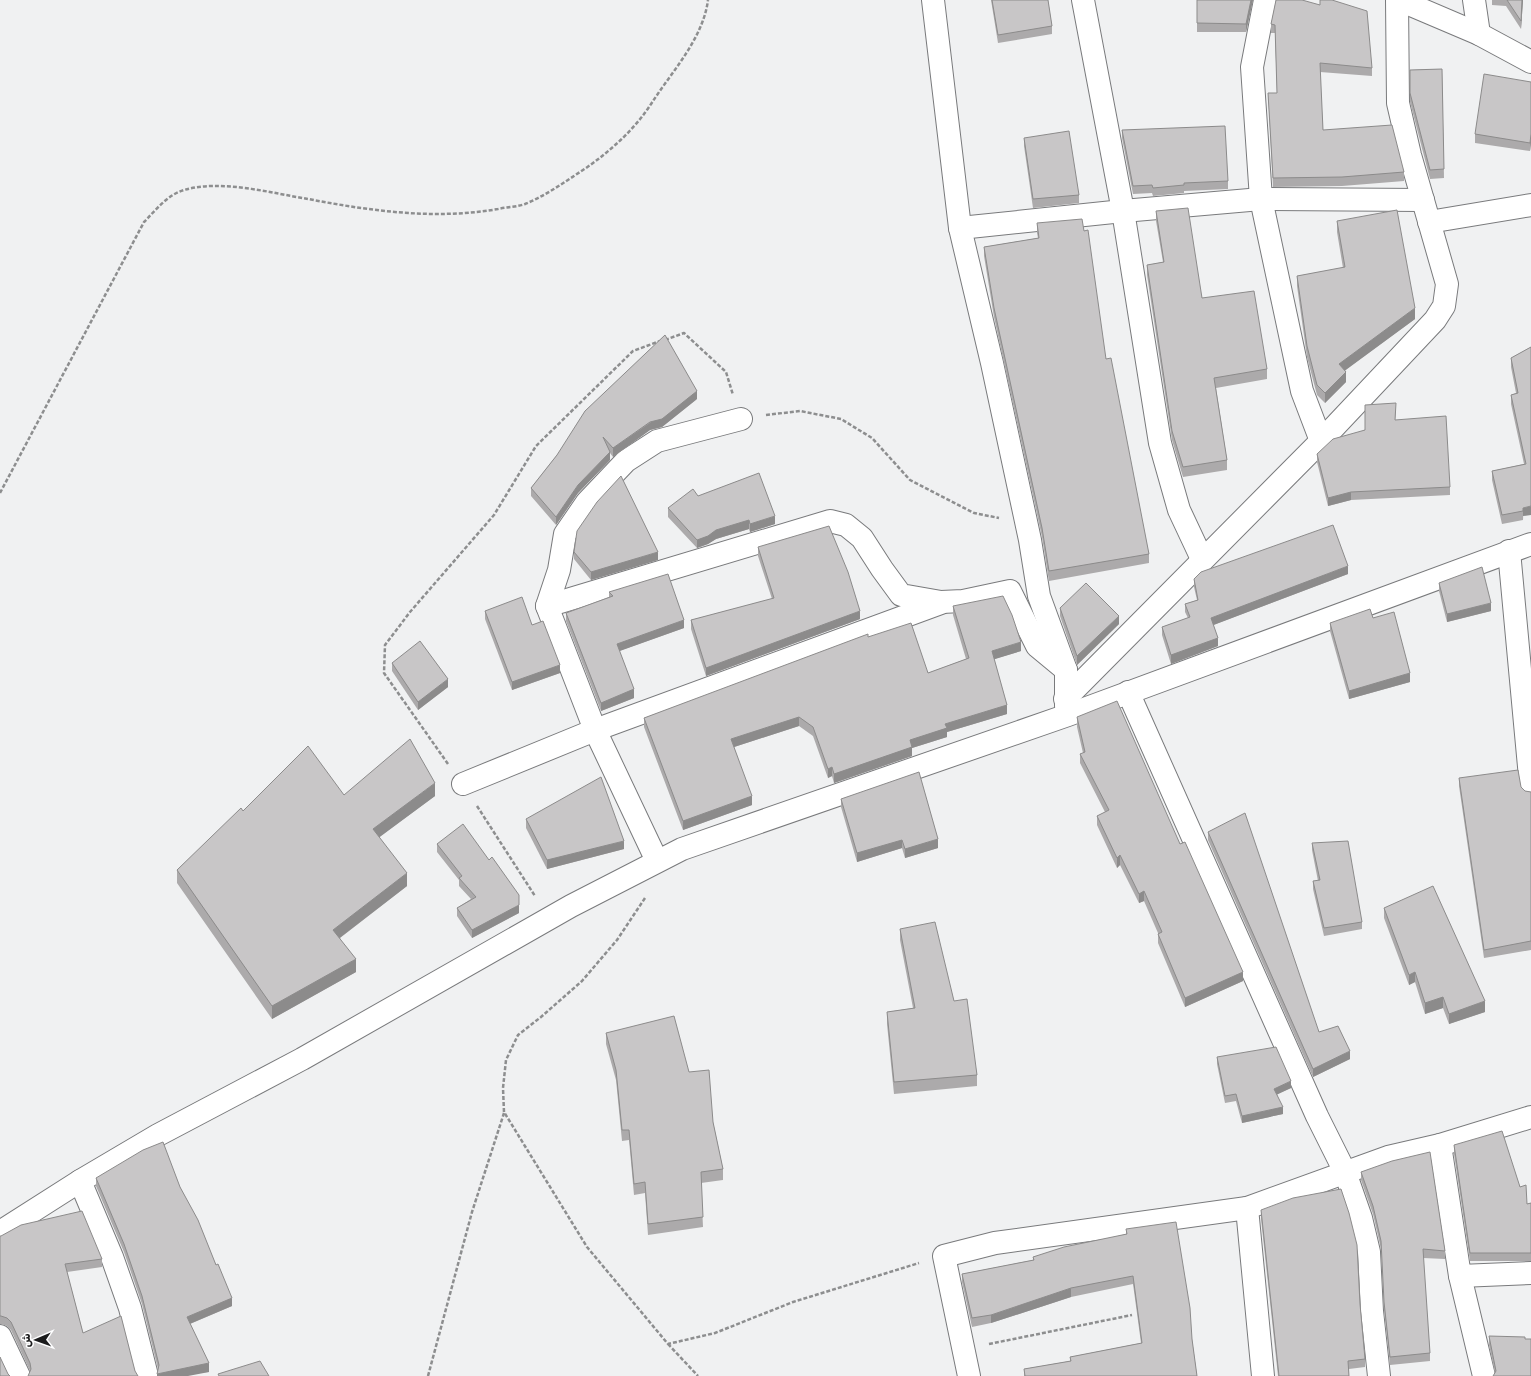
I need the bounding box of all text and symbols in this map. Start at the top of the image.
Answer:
north arrow [16,1320,56,1360]
text: ش [20,1333,33,1348]

